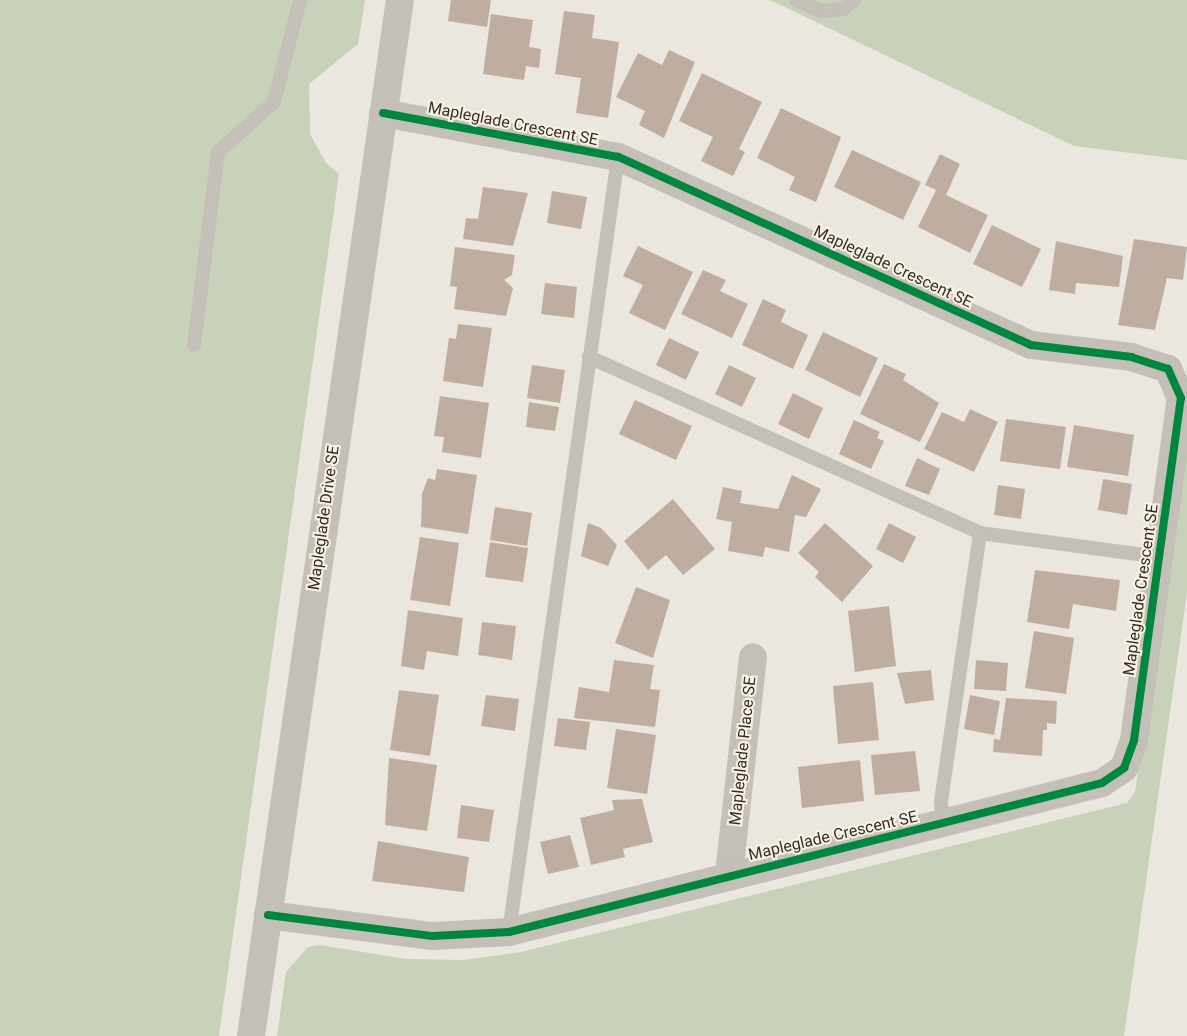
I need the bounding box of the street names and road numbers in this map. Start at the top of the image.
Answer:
street label: Mapleglade Crescent SE [426,98,600,150]
street label: Mapleglade Crescent SE [811,222,975,312]
street label: Mapleglade Drive SE [304,445,344,591]
street label: Mapleglade Crescent SE [1119,503,1163,677]
street label: Mapleglade Place SE [726,676,760,826]
street label: Mapleglade Crescent SE [747,807,919,865]

